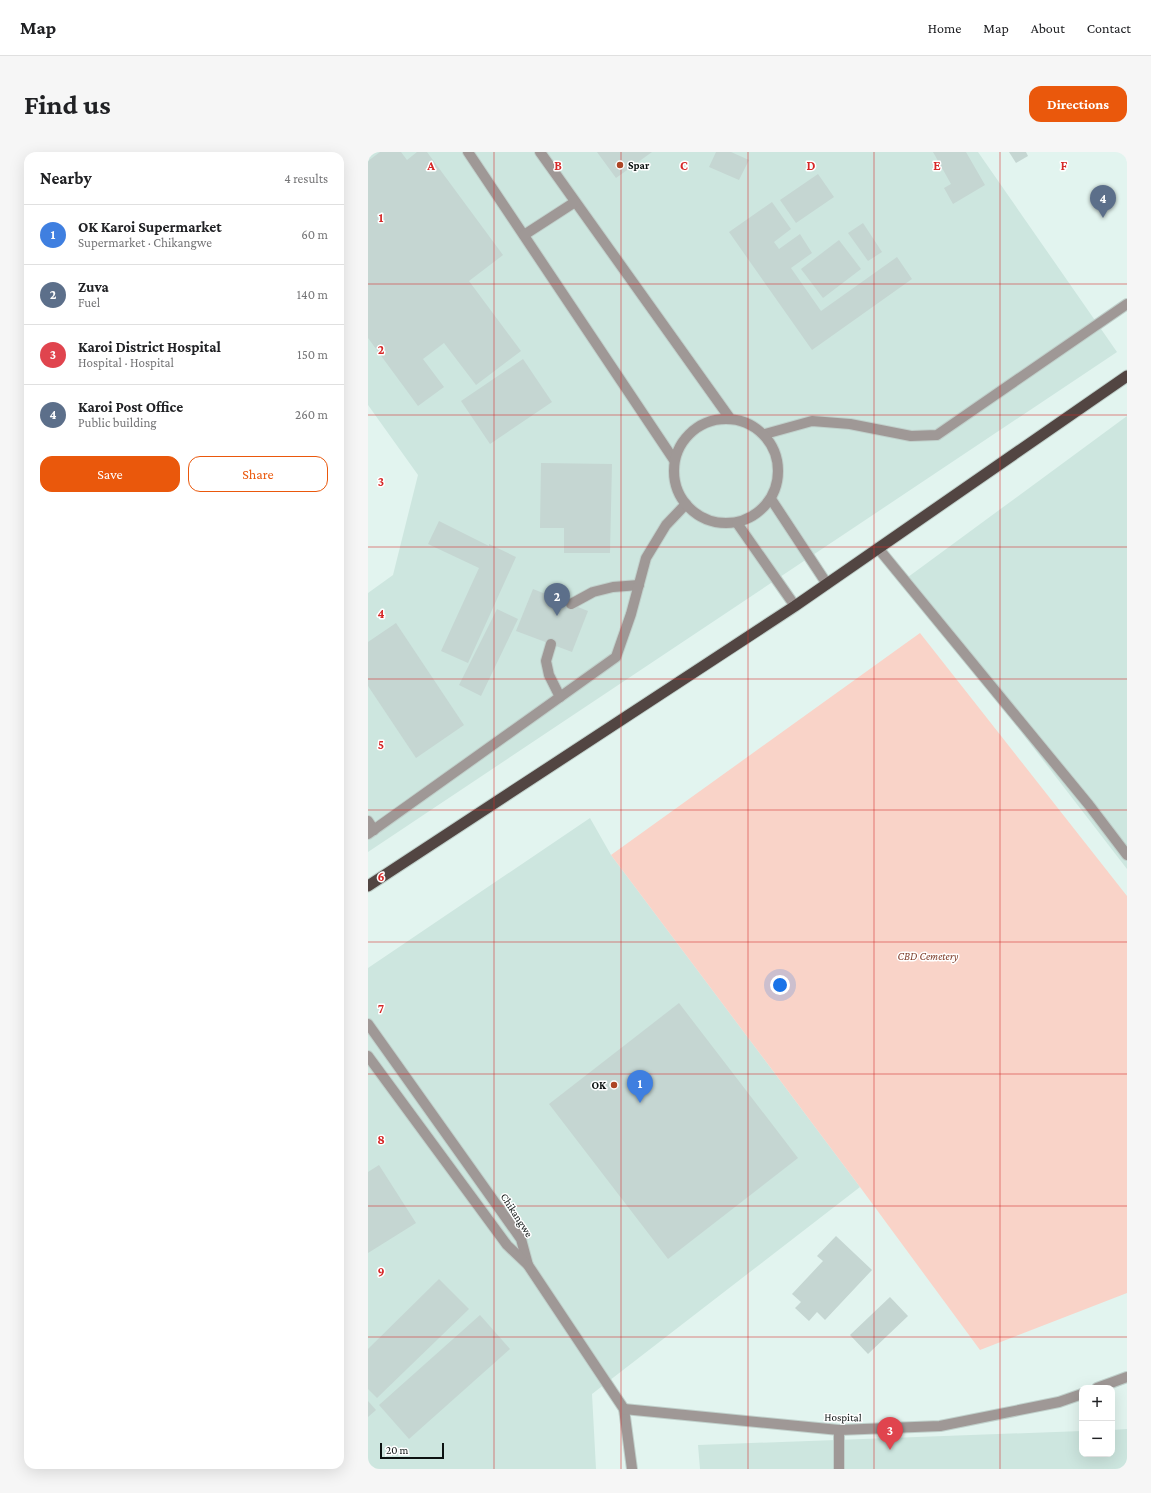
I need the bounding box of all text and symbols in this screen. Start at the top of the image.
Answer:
text: Map [20,17,56,38]
text: Home [928,20,961,36]
text: Map [983,20,1009,36]
text: About [1031,20,1065,36]
text: Contact [1087,20,1131,36]
button: Directions [1029,86,1127,122]
text: Find us [24,89,111,120]
text: A [426,158,435,173]
text: B [554,158,562,173]
text: C [680,158,688,173]
text: D [807,158,816,173]
text: E [933,158,941,173]
text: F [1061,158,1068,173]
place label: Spar [628,159,650,171]
marker: Spar [615,160,625,170]
text: Nearby [40,169,92,188]
text: 4 results [284,171,328,186]
pin: 4 [1090,185,1116,218]
text: 1 [379,210,384,225]
text: OK Karoi Supermarket [78,219,222,235]
text: 1 [51,227,55,242]
text: 60 m [301,227,328,242]
text: Supermarket · Chikangwe [78,235,212,250]
text: Zuva [78,279,109,295]
text: 2 [50,287,56,302]
text: 140 m [297,287,328,302]
text: Fuel [78,295,100,310]
text: Karoi District Hospital [78,339,221,355]
text: 2 [378,342,385,357]
text: 3 [50,347,56,362]
text: 150 m [297,347,328,362]
text: Hospital · Hospital [78,355,174,370]
text: Karoi Post Office [78,399,183,415]
text: 4 [49,407,57,422]
text: 260 m [295,407,328,422]
text: Public building [78,415,157,430]
button: Save [40,456,180,492]
button: Share [188,456,328,492]
text: 3 [378,474,384,489]
pin: 2 [544,583,570,616]
text: 4 [377,606,385,621]
text: 5 [378,737,384,752]
text: 6 [377,869,385,884]
park label: CBD Cemetery [898,950,959,963]
your location [770,975,790,995]
text: 7 [378,1001,384,1016]
pin: 1 [627,1070,653,1103]
place label: OK [591,1079,607,1091]
marker: OK [609,1080,619,1090]
text: 8 [377,1132,385,1147]
street label: Chikangwe [498,1191,536,1240]
text: 9 [377,1264,385,1279]
map controls [1079,1385,1115,1457]
button: + [1079,1385,1115,1421]
street label: Hospital [824,1411,862,1424]
pin: 3 [877,1417,903,1450]
button: − [1079,1421,1115,1457]
scale bar [380,1441,444,1460]
text: 20 m [386,1444,408,1456]

